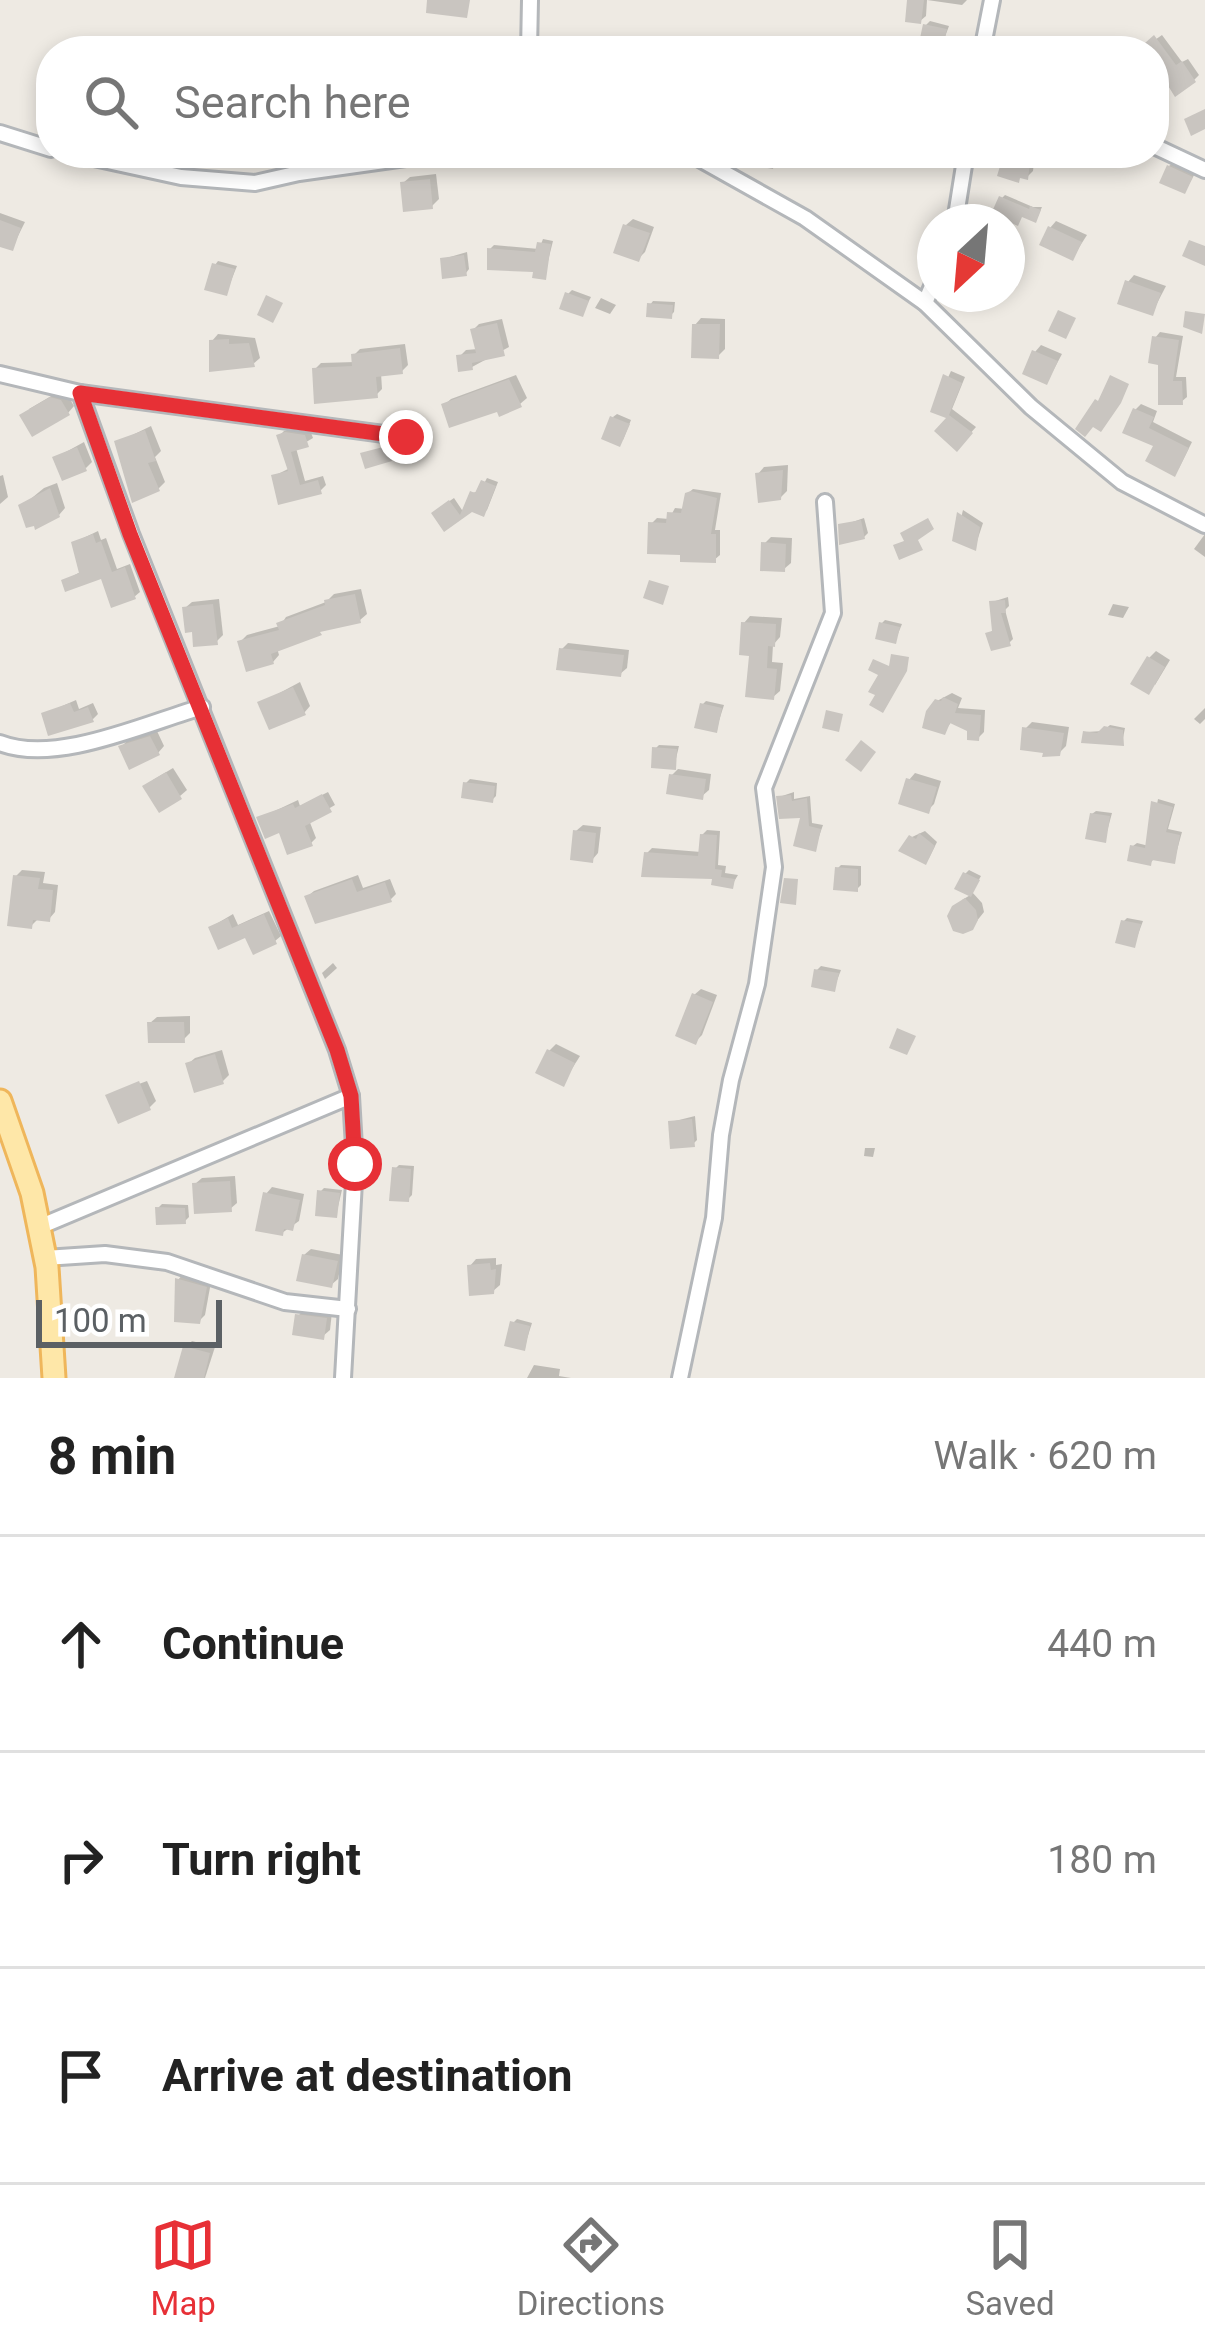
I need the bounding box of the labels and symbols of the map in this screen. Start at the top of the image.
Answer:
north arrow [917,204,1025,312]
route end [379,410,433,464]
route start [328,1137,382,1191]
scale bar [36,1294,222,1347]

